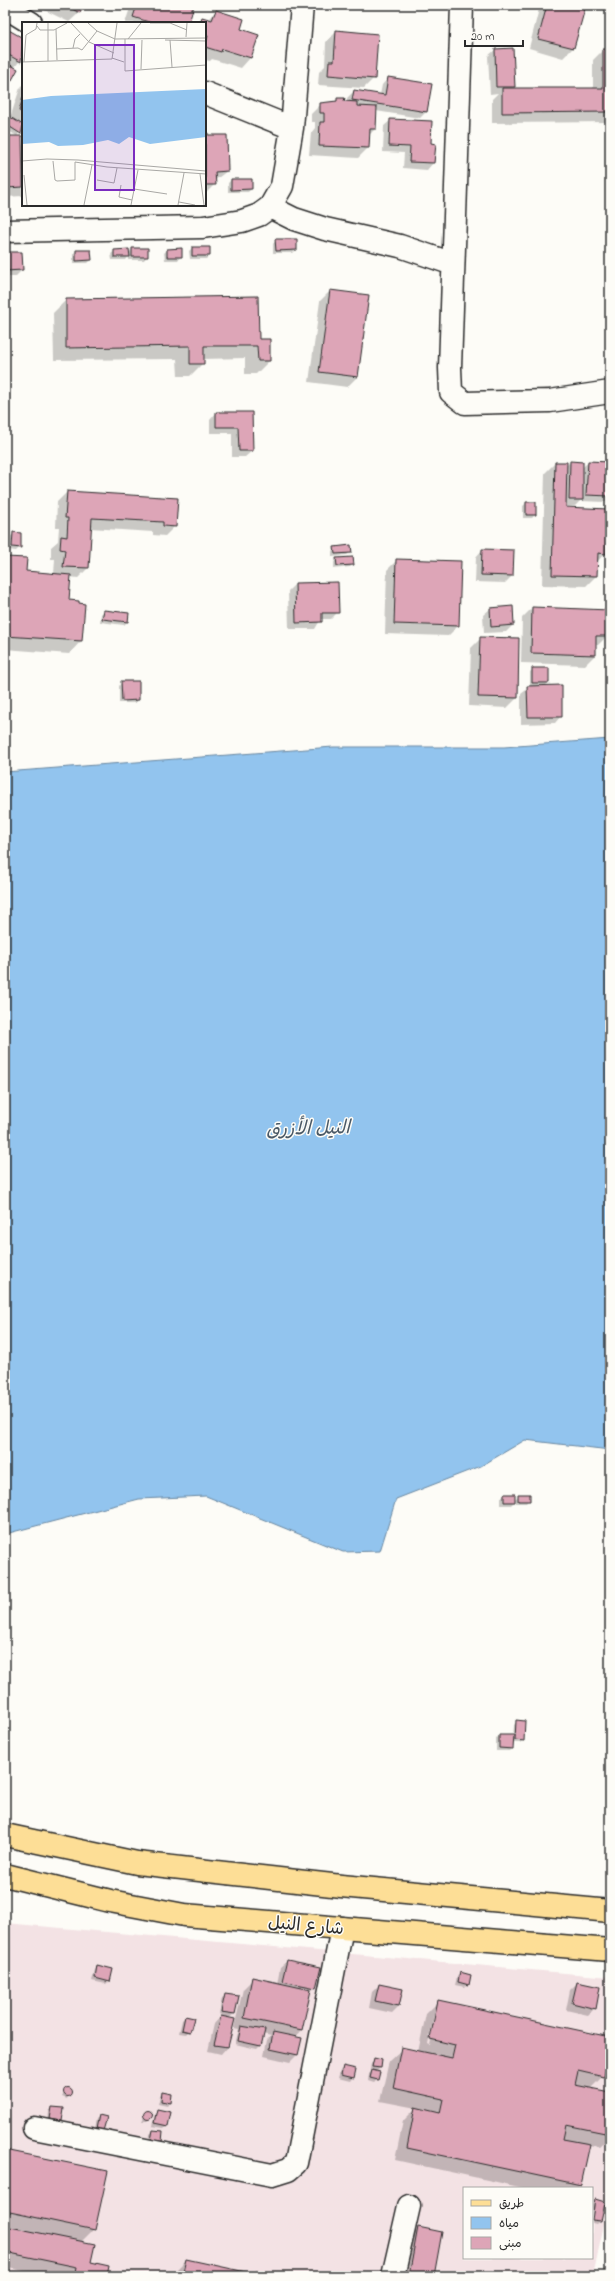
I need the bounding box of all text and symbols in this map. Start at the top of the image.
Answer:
inset map [22,22,206,206]
scale bar [465,22,523,48]
text: 20 m [471,28,494,46]
water label: النيل الأزرق [266,1114,352,1144]
street label: شارع النيل [267,1911,345,1943]
legend [463,2187,593,2259]
text: طريق [499,2195,524,2213]
text: مياه [499,2215,519,2233]
text: مبنى [499,2235,522,2253]

